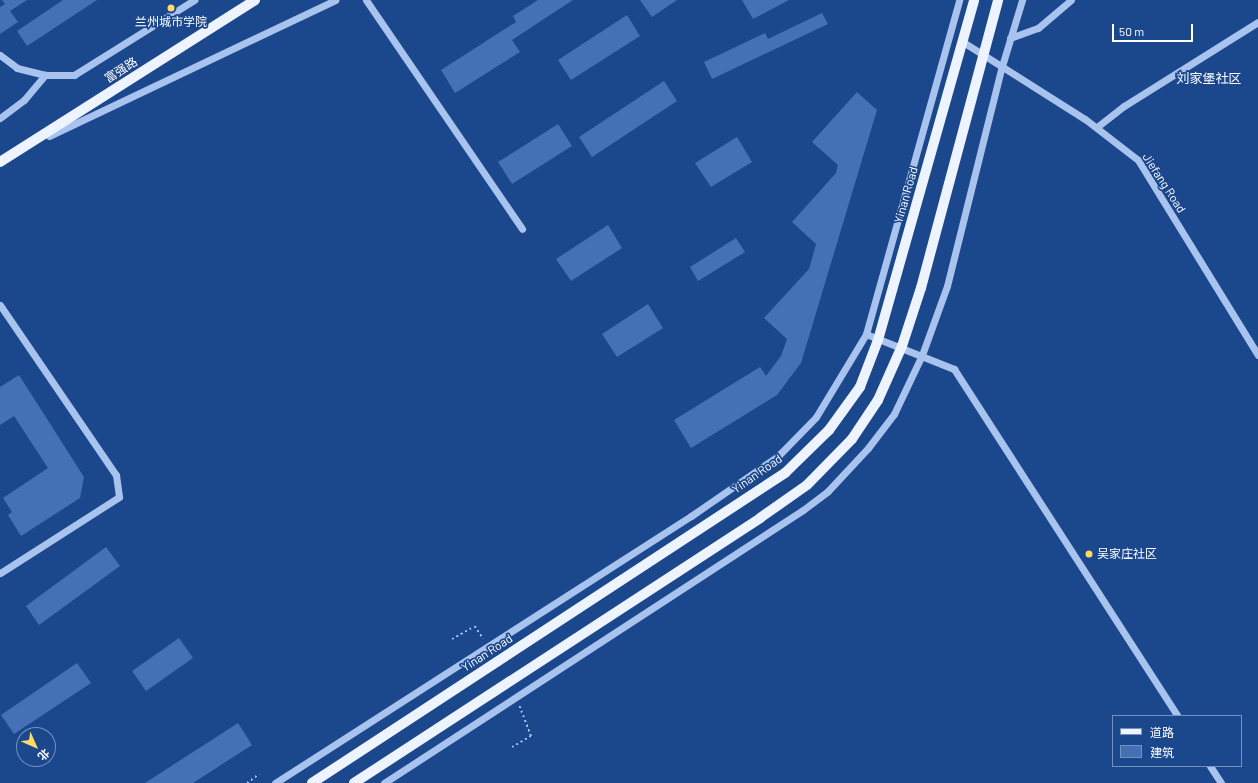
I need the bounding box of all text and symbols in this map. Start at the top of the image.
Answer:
marker: 兰州城市学院 [166,3,176,13]
place label: 兰州城市学院 [135,15,207,29]
scale bar [1114,16,1195,42]
text: 50 m [1119,24,1144,38]
street label: 富强路 [102,54,140,86]
district label: 刘家堡社区 [1177,70,1241,86]
street label: Jiefang Road [1139,150,1189,216]
street label: Yinan Road [891,165,921,225]
street label: Yinan Road [729,452,785,496]
place label: 吴家庄社区 [1097,547,1157,561]
marker: 吴家庄社区 [1084,549,1094,559]
street label: Yinan Road [459,631,515,675]
legend [1112,715,1242,767]
text: 道路 [1150,725,1174,739]
north arrow [16,727,56,767]
text: 建筑 [1150,745,1174,759]
text: 北 [36,747,53,764]

